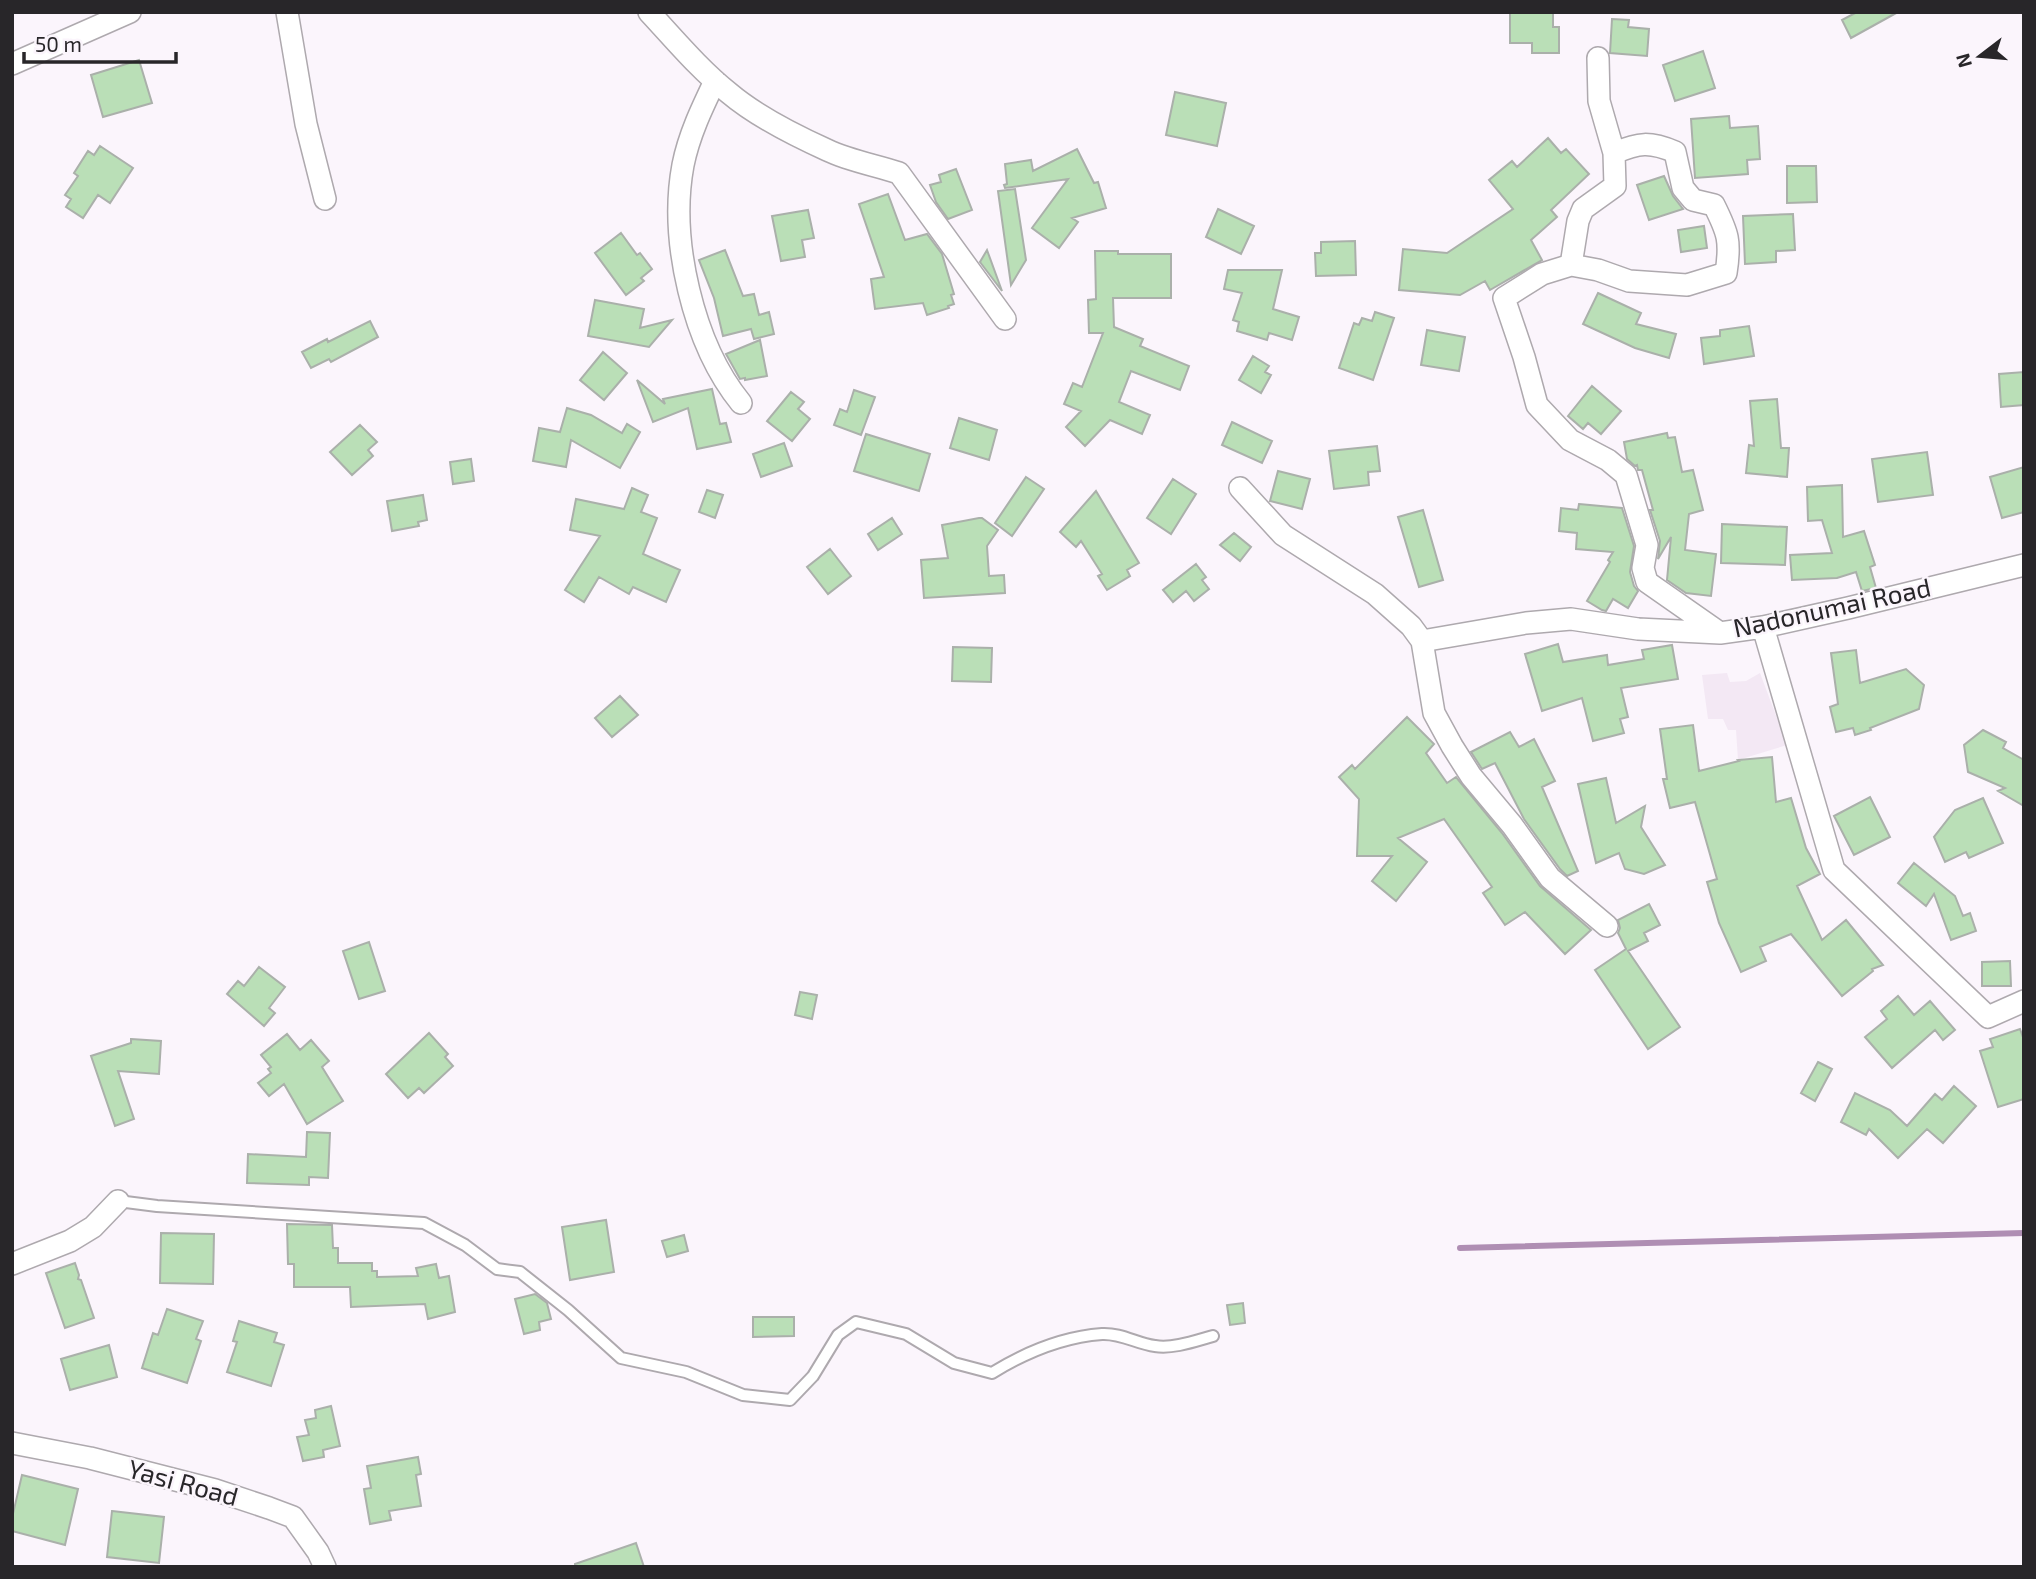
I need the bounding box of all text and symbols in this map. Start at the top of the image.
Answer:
scale bar [24,21,177,65]
north arrow [1945,21,2015,91]
text: 50 m [35,31,82,56]
text: N [1950,51,1976,71]
street label: Nadonumai Road [1730,570,1933,643]
street label: Yasi Road [125,1452,242,1511]

